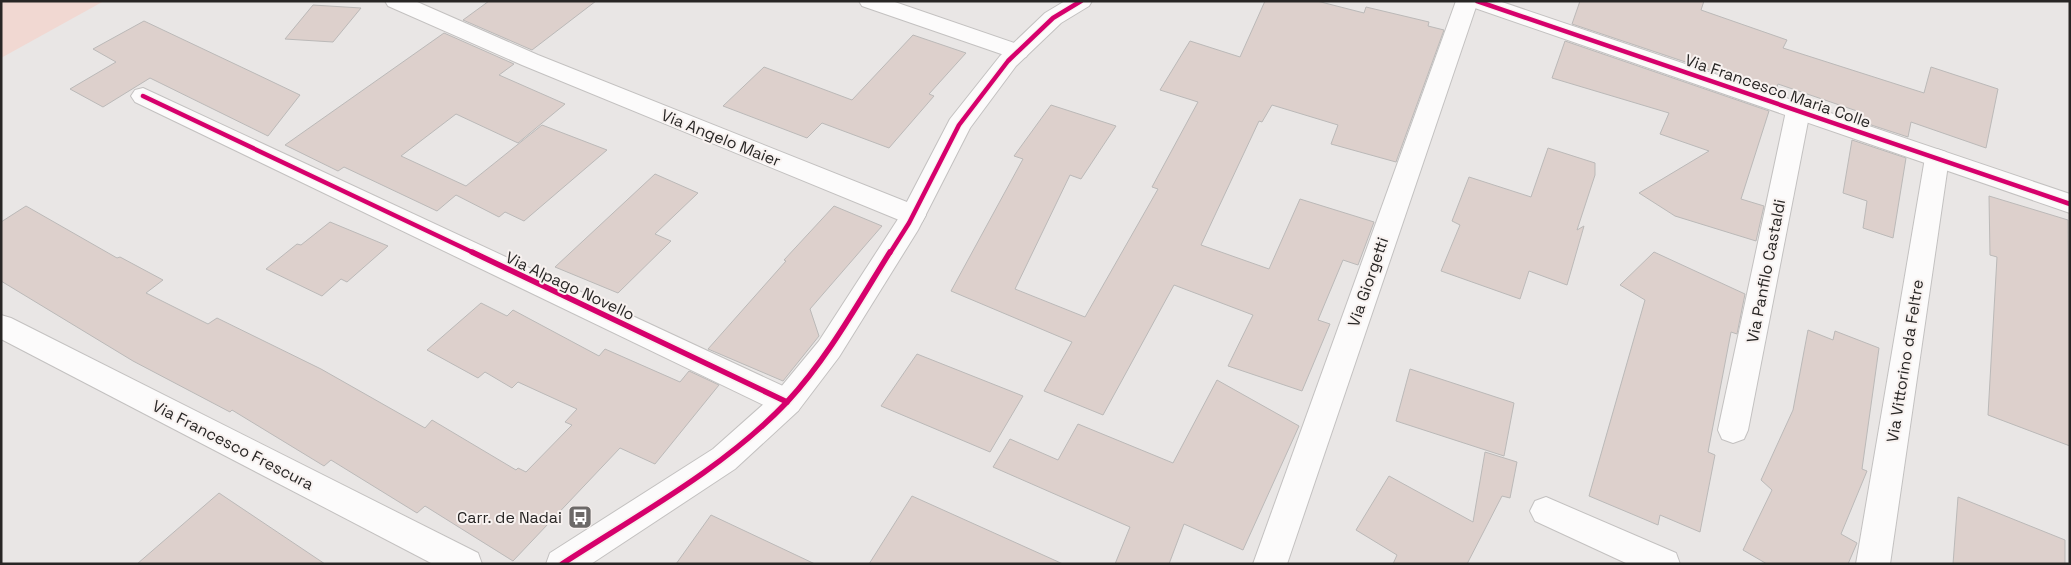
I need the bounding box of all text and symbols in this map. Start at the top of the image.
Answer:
street label: Via Francesco Maria Colle [1682,49,1874,133]
street label: Via Angelo Maier [658,104,784,172]
street label: Via Panfilo Castaldi [1742,197,1790,345]
street label: Via Giorgetti [1343,234,1393,330]
street label: Via Alpago Novello [502,247,638,325]
street label: Via Vittorino da Feltre [1882,278,1928,444]
street label: Via Francesco Frescura [149,395,317,495]
bus stop icon: Carr. de Nadai [567,504,593,530]
place label: Carr. de Nadai [457,507,562,528]

